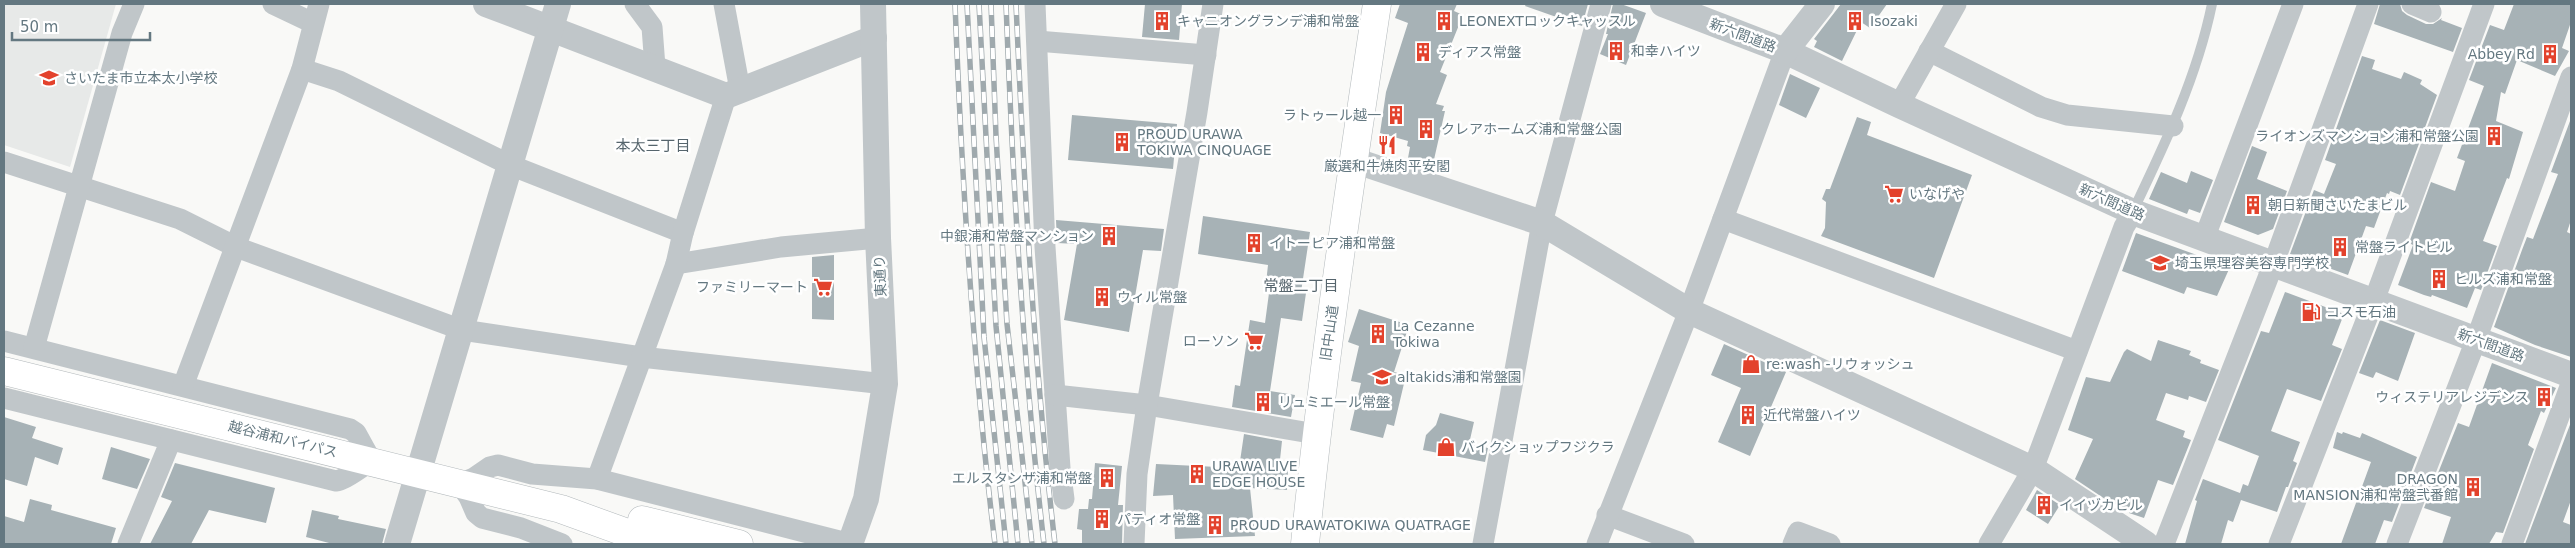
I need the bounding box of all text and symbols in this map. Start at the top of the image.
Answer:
scale bar [12,10,150,42]
building icon: キャニオングランデ浦和常盤 [1151,10,1173,32]
building icon: LEONEXTロックキャッスル [1433,10,1455,32]
building icon: Isozaki [1844,10,1866,32]
place label: キャニオングランデ浦和常盤 [1177,13,1359,29]
place label: LEONEXTロックキャッスル [1459,13,1636,29]
place label: Isozaki [1870,13,1918,29]
street label: 新六間道路 [1707,15,1779,55]
text: 50 m [20,18,58,36]
building icon: 和幸ハイツ [1605,40,1627,62]
building icon: ディアス常盤 [1412,41,1434,63]
place label: 和幸ハイツ [1631,43,1701,59]
building icon: Abbey Rd [2539,43,2561,65]
place label: ディアス常盤 [1438,44,1521,60]
place label: Abbey Rd [2468,46,2535,62]
school or university icon: さいたま市立本太小学校 [38,67,60,89]
place label: さいたま市立本太小学校 [64,70,218,86]
building icon: ラトゥール越一 [1385,104,1407,126]
place label: ラトゥール越一 [1283,107,1381,123]
building icon: クレアホームズ浦和常盤公園 [1415,118,1437,140]
place label: クレアホームズ浦和常盤公園 [1441,121,1623,137]
building icon: ライオンズマンション浦和常盤公園 [2483,125,2505,147]
place label: PROUD URAWA TOKIWA CINQUAGE [1136,126,1272,158]
place label: ライオンズマンション浦和常盤公園 [2255,128,2479,144]
building icon: PROUD URAWA TOKIWA CINQUAGE [1111,131,1133,153]
restaurant icon: 厳選和牛焼肉平安閣 [1376,134,1398,156]
district label: 本太三丁目 [615,137,691,155]
place label: 厳選和牛焼肉平安閣 [1324,158,1450,174]
street label: 新六間道路 [2077,180,2147,224]
supermarket icon: いなげや [1883,183,1905,205]
place label: いなげや [1909,186,1965,202]
building icon: 朝日新聞さいたまビル [2242,194,2264,216]
place label: 朝日新聞さいたまビル [2268,197,2408,213]
building icon: 中銀浦和常盤マンション [1098,225,1120,247]
place label: 中銀浦和常盤マンション [940,228,1094,244]
building icon: イトーピア浦和常盤 [1243,232,1265,254]
place label: イトーピア浦和常盤 [1269,235,1395,251]
building icon: 常盤ライトビル [2329,236,2351,258]
place label: 常盤ライトビル [2355,239,2453,255]
school or university icon: 埼玉県理容美容専門学校 [2149,252,2171,274]
street label: 東通り [871,255,889,297]
place label: 埼玉県理容美容専門学校 [2175,255,2329,271]
building icon: ヒルズ浦和常盤 [2428,268,2450,290]
place label: ヒルズ浦和常盤 [2454,271,2552,287]
supermarket icon: ファミリーマート [812,276,834,298]
district label: 常盤二丁目 [1263,277,1339,295]
place label: ファミリーマート [696,279,808,295]
building icon: ウィル常盤 [1091,286,1113,308]
place label: ウィル常盤 [1117,289,1187,305]
fuel station icon: コスモ石油 [2300,301,2322,323]
street label: 旧中山道 [1317,304,1341,362]
place label: コスモ石油 [2326,304,2396,320]
place label: La Cezanne Tokiwa [1392,318,1475,350]
building icon: La Cezanne Tokiwa [1367,323,1389,345]
street label: 新六間道路 [2455,326,2527,364]
supermarket icon: ローソン [1243,330,1265,352]
place label: ローソン [1183,333,1239,349]
shop icon: re:wash -リウォッシュ [1740,353,1762,375]
place label: re:wash -リウォッシュ [1766,356,1914,372]
school or university icon: altakids浦和常盤園 [1371,366,1393,388]
place label: altakids浦和常盤園 [1397,369,1522,385]
building icon: ウィステリアレジデンス [2533,386,2555,408]
place label: ウィステリアレジデンス [2375,389,2529,405]
building icon: リュミエール常盤 [1252,391,1274,413]
place label: リュミエール常盤 [1278,394,1390,410]
building icon: 近代常盤ハイツ [1737,404,1759,426]
place label: 近代常盤ハイツ [1763,407,1861,423]
street label: 越谷浦和バイパス [227,418,339,460]
shop icon: バイクショップフジクラ [1435,436,1457,458]
place label: バイクショップフジクラ [1461,439,1615,455]
place label: URAWA LIVE EDGE HOUSE [1212,458,1305,490]
building icon: URAWA LIVE EDGE HOUSE [1186,463,1208,485]
building icon: エルスタンザ浦和常盤 [1096,467,1118,489]
place label: エルスタンザ浦和常盤 [952,470,1092,486]
place label: DRAGON MANSION浦和常盤弐番館 [2293,471,2458,503]
building icon: DRAGON MANSION浦和常盤弐番館 [2462,476,2484,498]
building icon: イイヅカビル [2033,494,2055,516]
place label: イイヅカビル [2059,497,2143,513]
building icon: パティオ常盤 [1091,508,1113,530]
place label: パティオ常盤 [1117,511,1200,527]
building icon: PROUD URAWATOKIWA QUATRAGE [1204,514,1226,536]
place label: PROUD URAWATOKIWA QUATRAGE [1230,517,1471,533]

